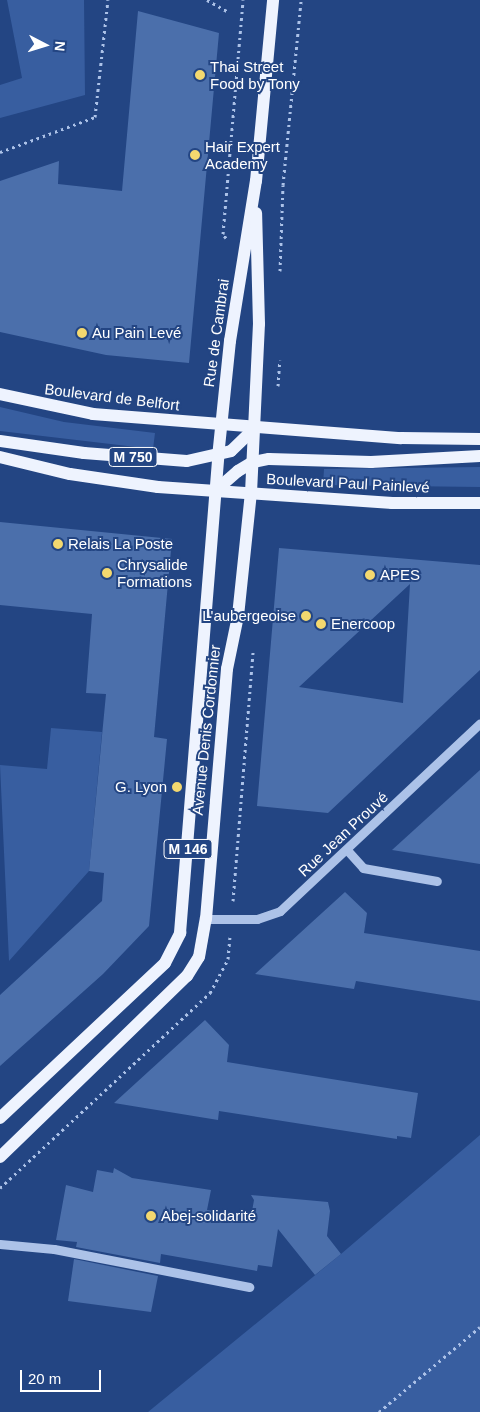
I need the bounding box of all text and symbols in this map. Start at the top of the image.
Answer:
north arrow [20,20,70,70]
text: N [52,41,68,52]
place label: Thai Street Food by Tony [210,57,300,92]
marker: Thai Street Food by Tony [194,69,206,81]
place label: Hair Expert Academy [205,137,280,172]
marker: Hair Expert Academy [189,149,201,161]
street label: Rue de Cambrai [199,278,233,388]
place label: Au Pain Levé [92,324,181,342]
marker: Au Pain Levé [76,327,88,339]
street label: Boulevard de Belfort [43,380,181,414]
road number: M 750 [108,446,158,468]
street label: Boulevard Paul Painlevé [266,470,430,496]
place label: Relais La Poste [68,535,173,553]
marker: Relais La Poste [52,538,64,550]
place label: Chrysalide Formations [117,555,192,590]
place label: APES [380,566,420,584]
marker: Chrysalide Formations [101,567,113,579]
marker: APES [364,569,376,581]
place label: L'aubergeoise [202,607,296,625]
marker: L'aubergeoise [300,610,312,622]
place label: Enercoop [331,615,395,633]
marker: Enercoop [315,618,327,630]
street label: Avenue Denis Cordonnier [188,644,224,816]
place label: G. Lyon [115,778,167,796]
marker: G. Lyon [171,781,183,793]
street label: Rue Jean Prouvé [294,788,392,880]
road number: M 146 [163,838,213,861]
place label: Abej-solidarité [161,1207,256,1225]
marker: Abej-solidarité [145,1210,157,1222]
scale bar [22,1360,104,1392]
text: 20 m [28,1370,61,1387]

